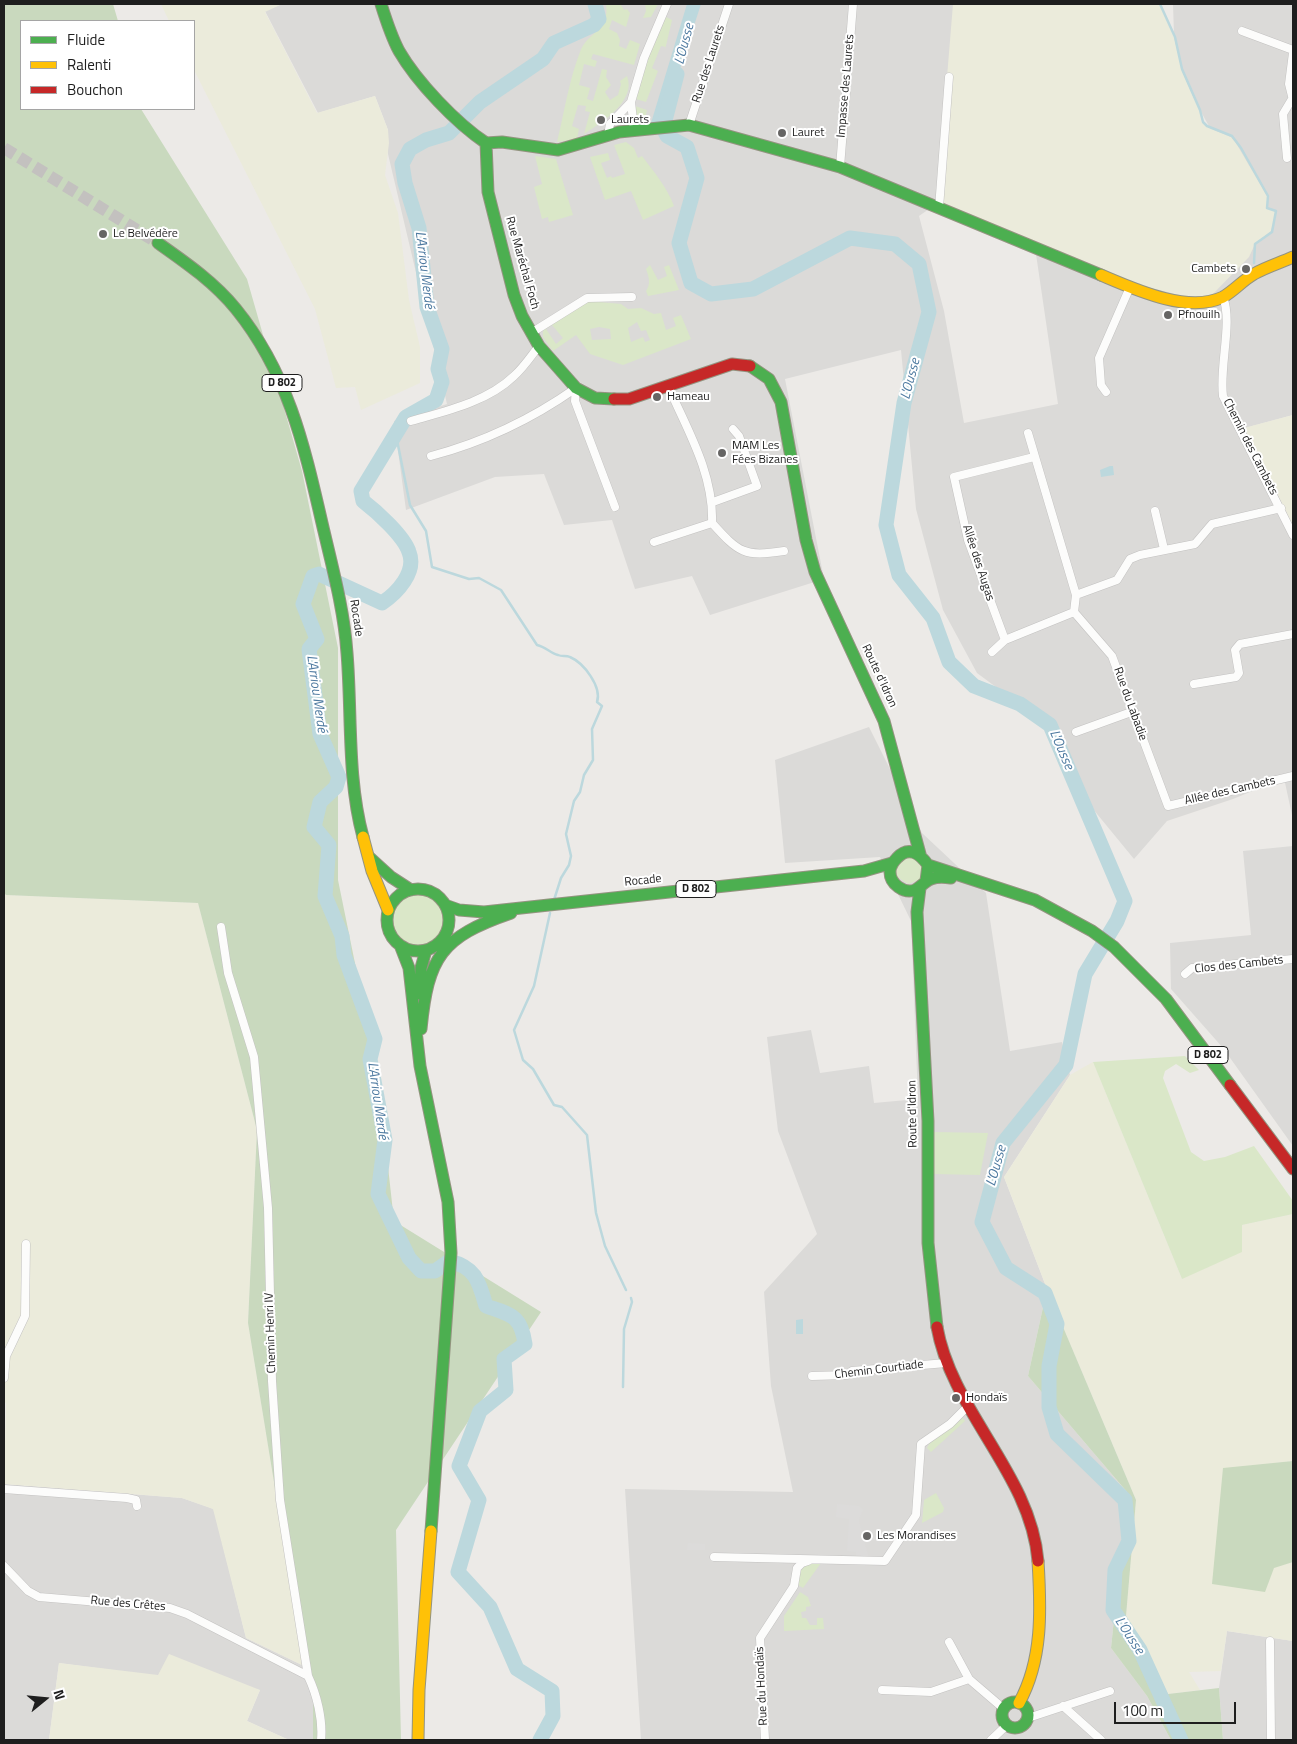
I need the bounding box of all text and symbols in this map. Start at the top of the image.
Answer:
legend [20,20,195,110]
water label: L'Ousse [672,22,698,66]
street label: Rue des Laurets [690,23,728,105]
text: Fluide [67,28,105,51]
street label: Impasse des Laurets [834,34,858,138]
text: Ralenti [67,53,111,76]
text: Bouchon [67,78,123,101]
place label: Laurets [611,113,649,127]
marker: Laurets [595,114,607,126]
place label: Lauret [792,126,824,140]
marker: Lauret [776,127,788,139]
street label: Rue Maréchal Foch [502,215,542,311]
place label: Le Belvédère [113,227,178,241]
marker: Le Belvédère [97,228,109,240]
water label: L'Arriou Merdé [411,230,437,310]
place label: Cambets [1191,262,1236,276]
marker: Cambets [1240,263,1252,275]
place label: Pfnouilh [1178,308,1220,322]
marker: Pfnouilh [1162,309,1174,321]
water label: L'Ousse [898,357,924,401]
road number: D 802 [262,374,302,392]
place label: Hameau [667,390,710,404]
marker: Hameau [651,391,663,403]
street label: Chemin des Cambets [1219,396,1281,498]
place label: MAM Les Fées Bizanes [732,439,798,467]
marker: MAM Les Fées Bizanes [716,447,728,459]
street label: Allée des Augas [959,523,997,603]
street label: Rocade [346,598,366,638]
street label: Route d'Idron [858,642,900,710]
water label: L'Arriou Merdé [302,654,330,734]
street label: Rue du Labadie [1110,665,1150,743]
water label: L'Ousse [1045,728,1077,772]
street label: Allée des Cambets [1183,774,1277,808]
street label: Rocade [624,872,662,890]
road number: D 802 [676,881,716,898]
street label: Clos des Cambets [1194,953,1284,977]
road number: D 802 [1188,1046,1228,1064]
water label: L'Arriou Merdé [363,1061,391,1141]
street label: Route d'Idron [905,1080,921,1148]
water label: L'Ousse [983,1144,1011,1188]
street label: Chemin Henri IV [262,1292,280,1374]
street label: Chemin Courtiade [834,1357,924,1383]
place label: Hondaïs [966,1391,1007,1405]
marker: Hondaïs [950,1392,962,1404]
place label: Les Morandises [877,1529,956,1543]
marker: Les Morandises [861,1530,873,1542]
street label: Rue des Crêtes [90,1594,166,1614]
water label: L'Ousse [1111,1614,1147,1658]
street label: Rue du Hondaïs [753,1646,771,1726]
north arrow [20,1674,70,1724]
text: N [48,1687,71,1702]
scale bar [1117,1692,1240,1724]
text: 100 m [1122,1699,1163,1722]

